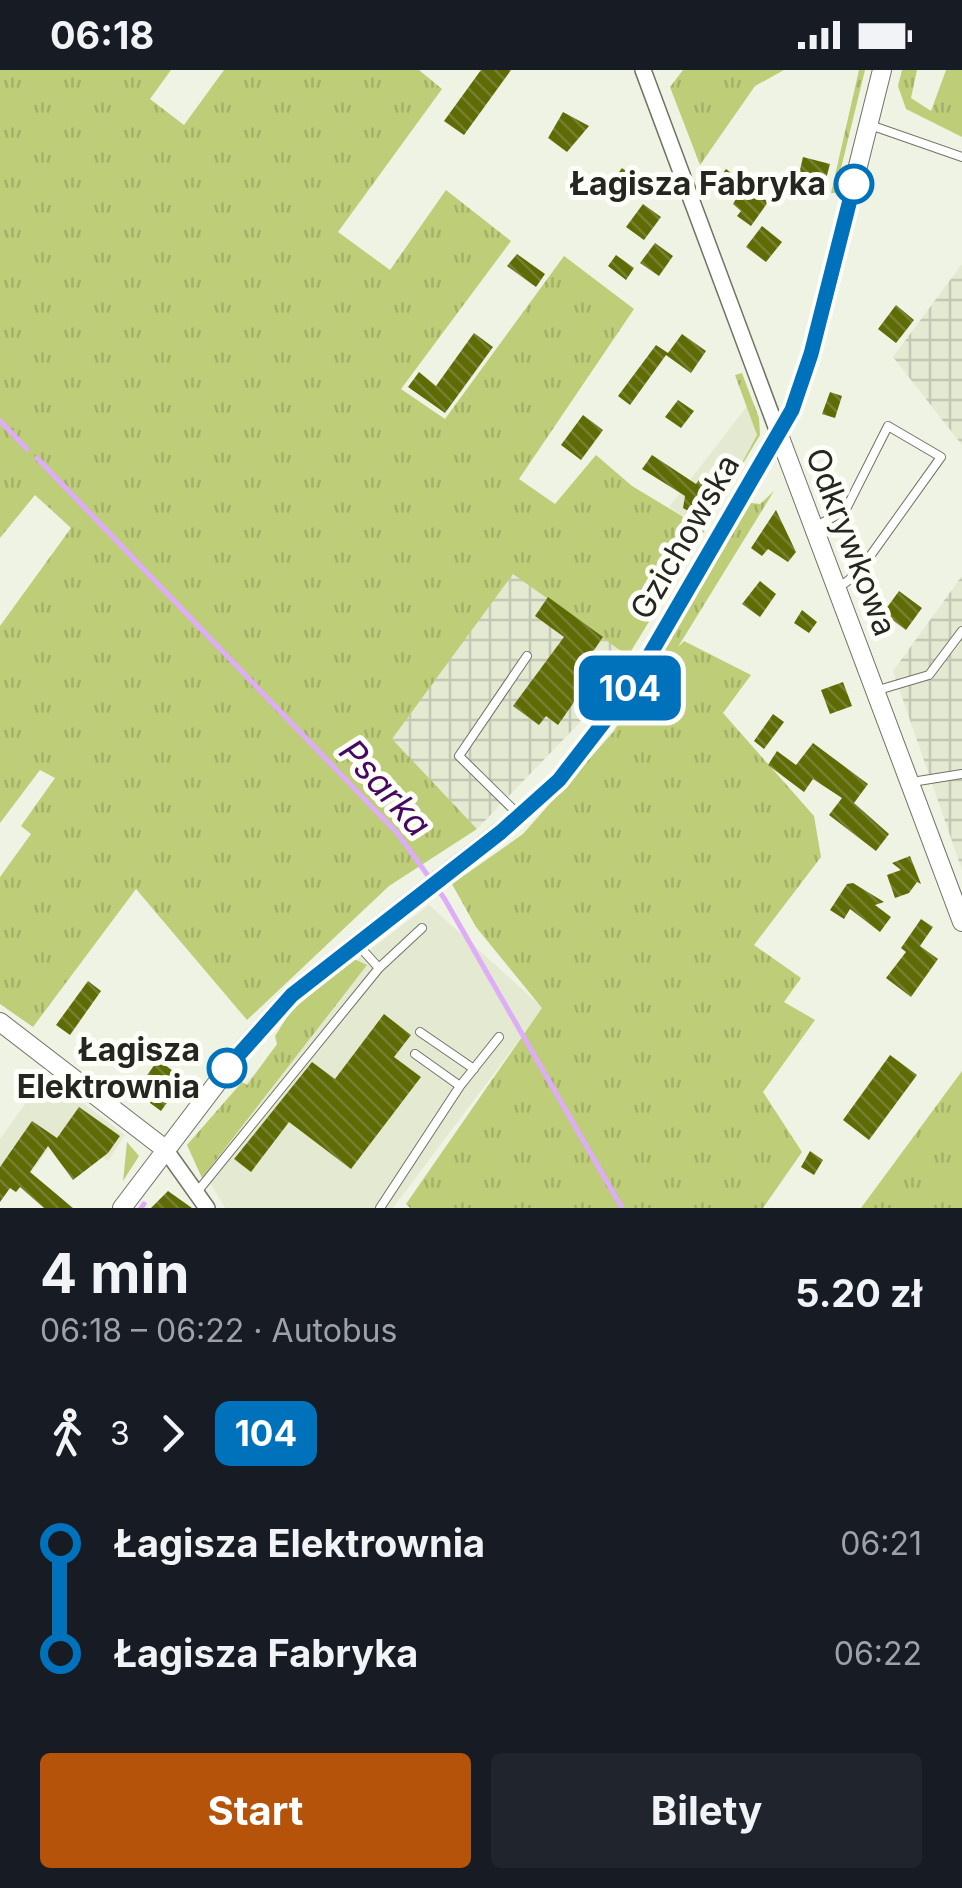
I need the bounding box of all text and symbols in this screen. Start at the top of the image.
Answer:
text: 06:18 [50,12,154,58]
place label: Łagisza Fabryka [570,164,826,203]
marker: Łagisza Fabryka [835,165,873,203]
street label: Odkrywkowa [798,442,905,641]
street label: Gzichowska [622,447,747,626]
line badge: 104 [572,656,688,720]
text: 104 [599,667,661,709]
water label: Psarka [331,730,440,844]
place label: Łagisza Elektrownia [17,1030,200,1106]
marker: Łagisza Elektrownia [208,1049,246,1087]
text: 4 min [40,1240,190,1306]
text: 5.20 zł [795,1270,922,1316]
text: 06:18 – 06:22 · Autobus [40,1311,397,1350]
icon: walk [40,1406,95,1461]
icon: forward [145,1406,200,1461]
text: 104 [235,1412,297,1454]
text: 3 [110,1414,130,1453]
text: Łagisza Elektrownia [114,1520,485,1566]
text: 06:21 [840,1524,922,1563]
text: Łagisza Fabryka [114,1630,418,1676]
text: 06:22 [834,1634,922,1673]
button: Start [40,1753,471,1868]
button: Bilety [491,1753,922,1868]

